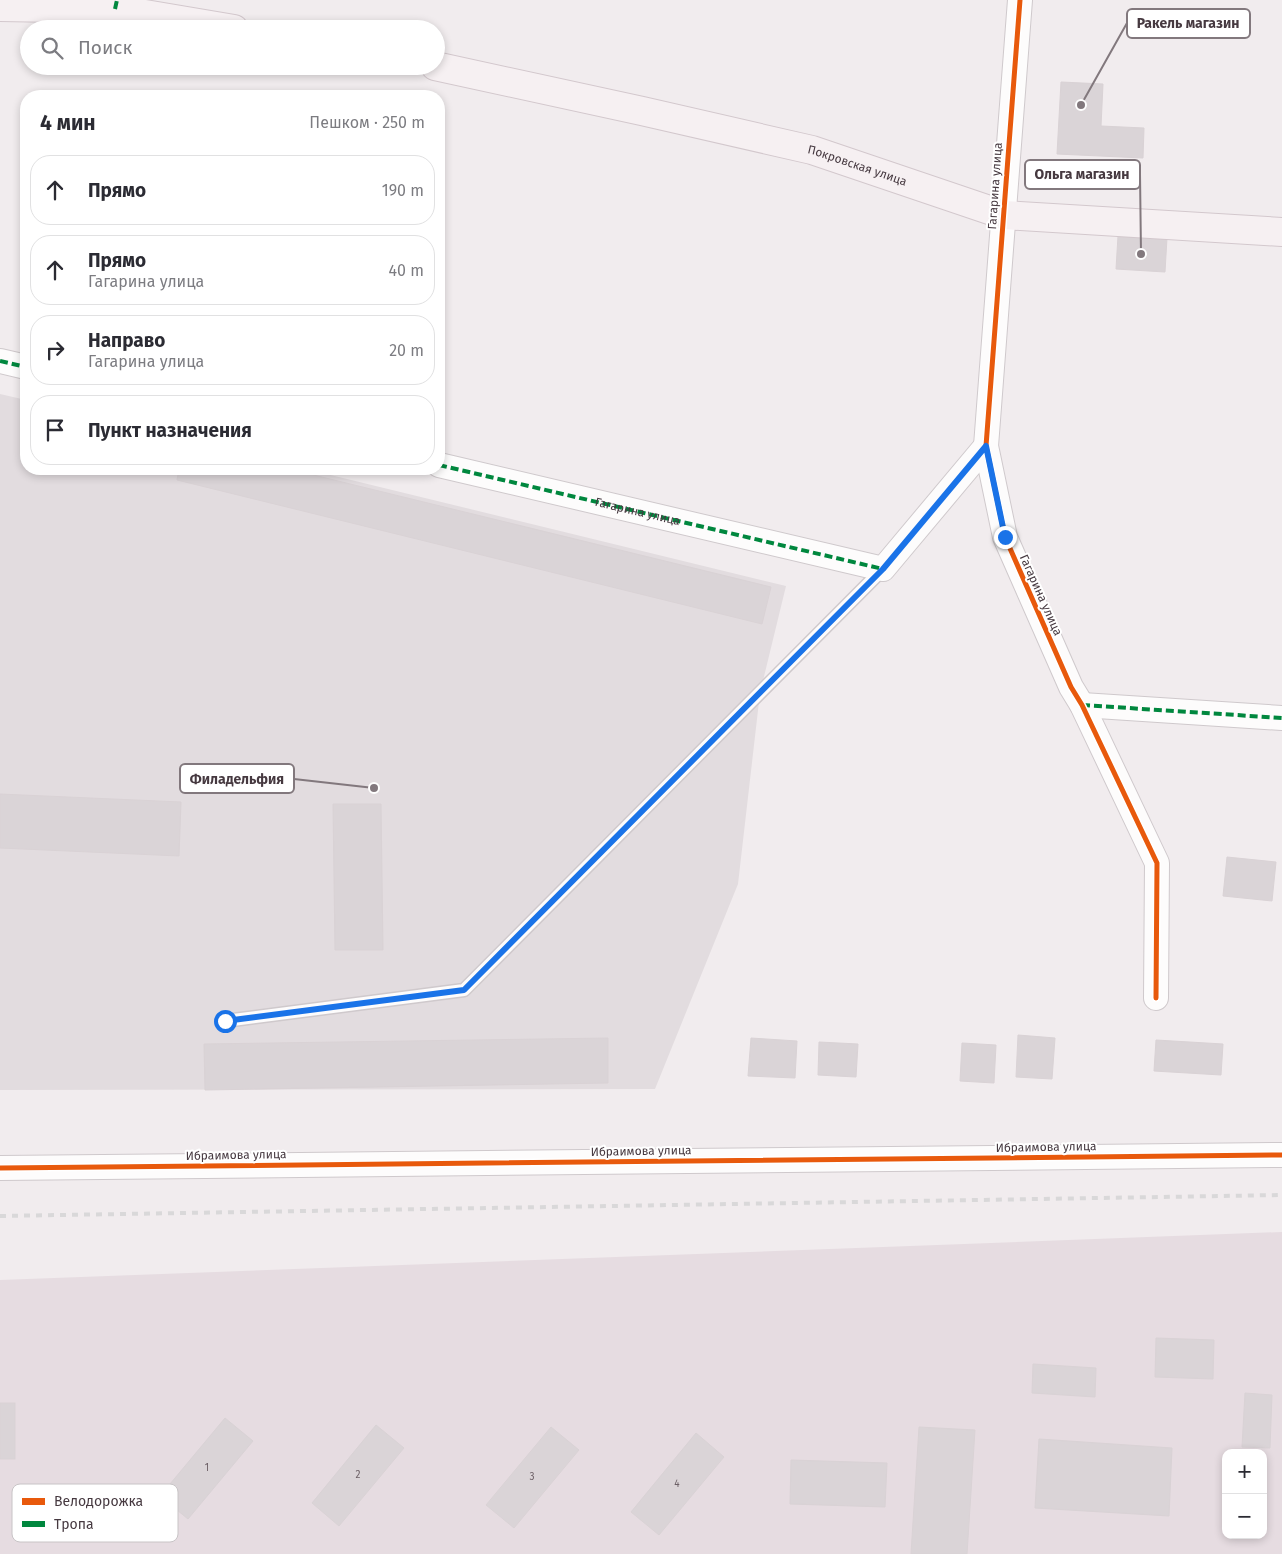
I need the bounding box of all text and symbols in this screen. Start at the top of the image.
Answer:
callout: Ракель магазин [1127,9,1250,38]
text: Ракель магазин [1137,15,1239,32]
search box [20,20,445,75]
icon: search [38,34,66,62]
text: Поиск [78,36,132,59]
text: 4 мин [40,110,96,136]
text: Пешком · 250 m [309,113,425,132]
street label: Покровская улица [806,142,909,189]
street label: Гагарина улица [985,142,1005,230]
callout: Ольга магазин [1025,160,1140,189]
text: Ольга магазин [1035,166,1129,183]
icon: ahead [41,176,69,204]
text: Прямо [88,179,146,202]
text: 190 m [382,181,424,200]
text: Прямо [88,249,146,272]
icon: ahead [41,256,69,284]
text: 40 m [389,261,424,280]
text: Гагарина улица [88,272,204,291]
text: Направо [88,329,165,352]
icon: right [41,336,69,364]
text: 20 m [389,341,424,360]
text: Гагарина улица [88,352,204,371]
icon: arrive [41,416,69,444]
text: Пункт назначения [88,419,252,442]
street label: Гагарина улица [594,495,682,528]
route end [994,526,1017,549]
street label: Гагарина улица [1017,552,1065,638]
callout: Филадельфия [180,764,294,793]
text: Филадельфия [190,771,284,788]
route start [214,1010,237,1033]
street label: Ибраимова улица [996,1139,1096,1155]
street label: Ибраимова улица [591,1143,691,1159]
street label: Ибраимова улица [186,1147,286,1163]
map controls [1222,1449,1267,1539]
button: + [1222,1449,1267,1494]
house number: 1 [205,1462,209,1474]
house number: 2 [356,1469,361,1481]
house number: 3 [530,1471,535,1483]
house number: 4 [674,1478,680,1490]
legend [12,1484,178,1542]
text: Велодорожка [54,1493,143,1510]
button: − [1222,1494,1267,1539]
text: Тропа [54,1516,94,1533]

